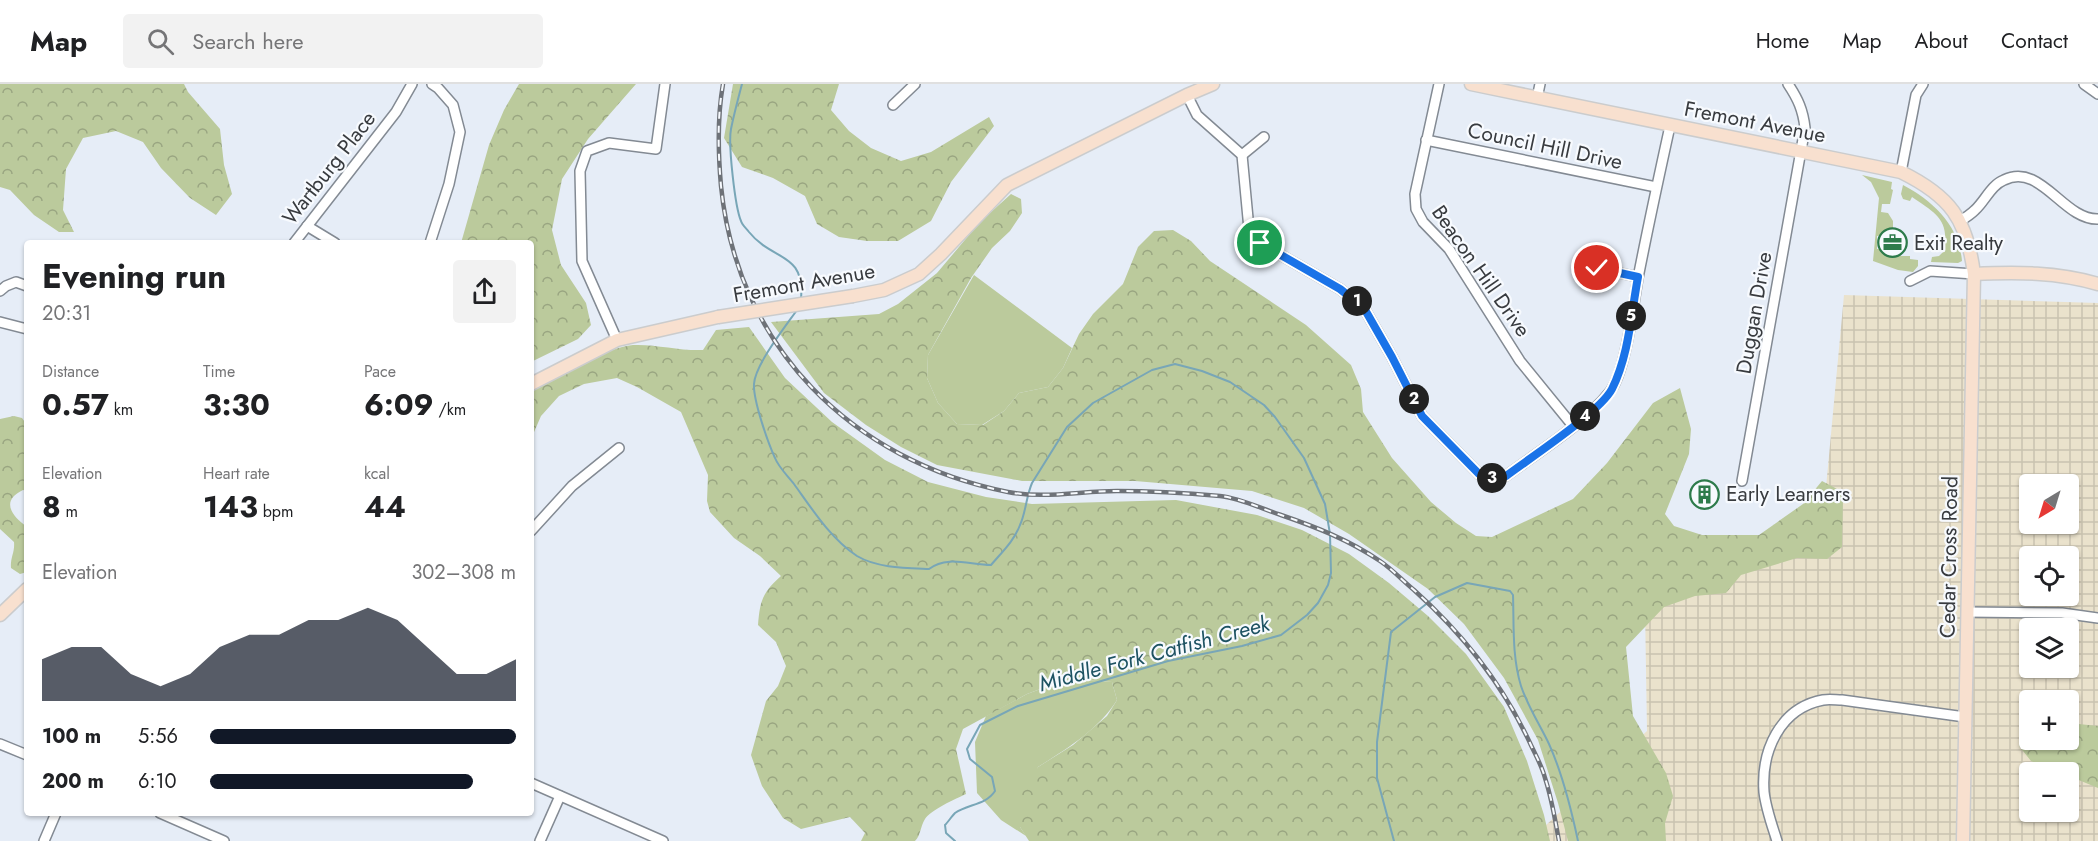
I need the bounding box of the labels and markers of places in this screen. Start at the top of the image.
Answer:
pin [1234,217,1285,268]
office icon: Exit Realty [1877,227,1909,259]
place label: Exit Realty [1914,228,2004,258]
pin [1571,242,1622,293]
pin: 1 [1342,286,1372,316]
pin: 5 [1616,301,1646,331]
pin: 2 [1399,384,1429,414]
pin: 4 [1570,401,1600,431]
pin: 3 [1477,463,1507,493]
building icon: Early Learners [1689,478,1721,510]
place label: Early Learners [1726,479,1850,509]

